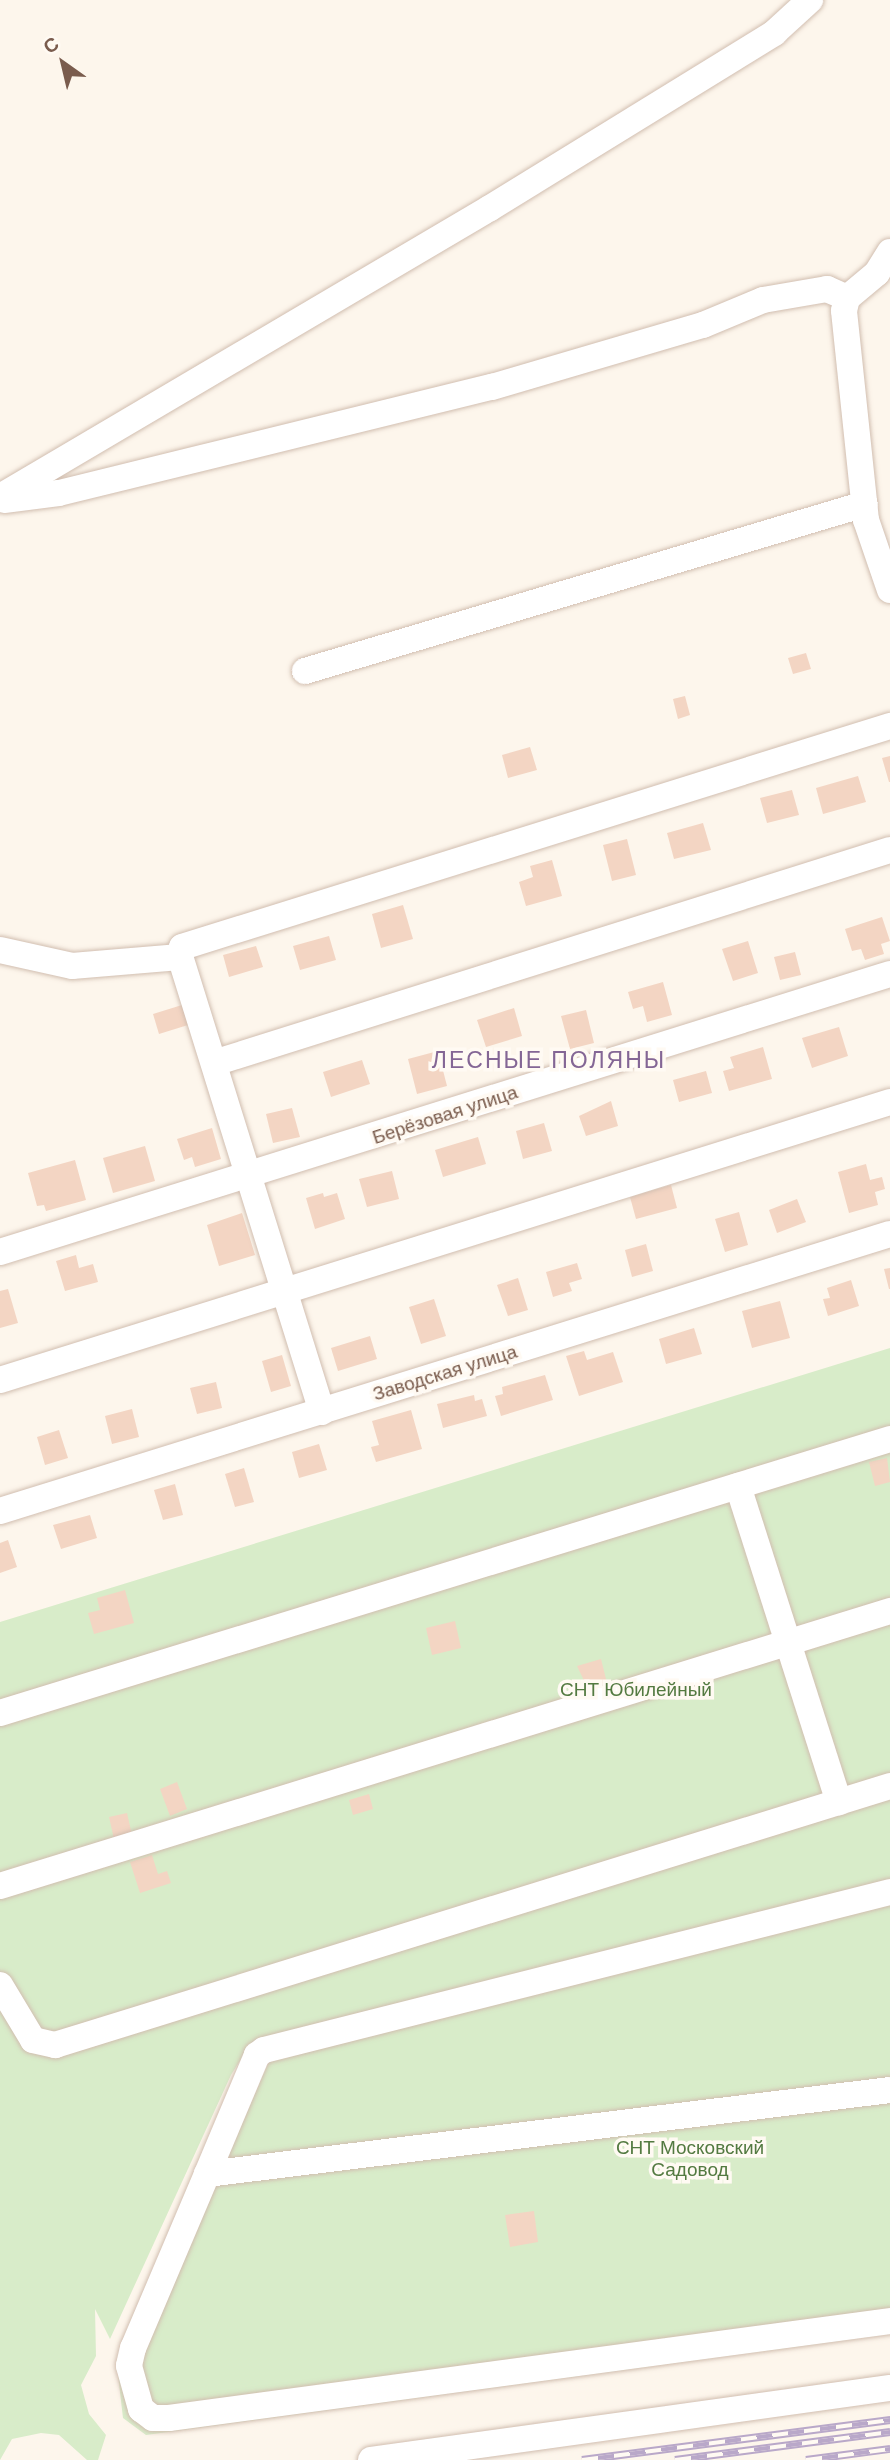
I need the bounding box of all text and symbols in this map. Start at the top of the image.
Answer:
north arrow [28,28,98,98]
text: С [38,31,64,59]
district label: ЛЕСНЫЕ ПОЛЯНЫ [433,1046,665,1074]
street label: Берёзовая улица [370,1081,520,1149]
street label: Заводская улица [370,1340,520,1406]
park label: СНТ Юбилейный [560,1679,712,1701]
park label: СНТ Московский Садовод [616,2137,764,2181]

